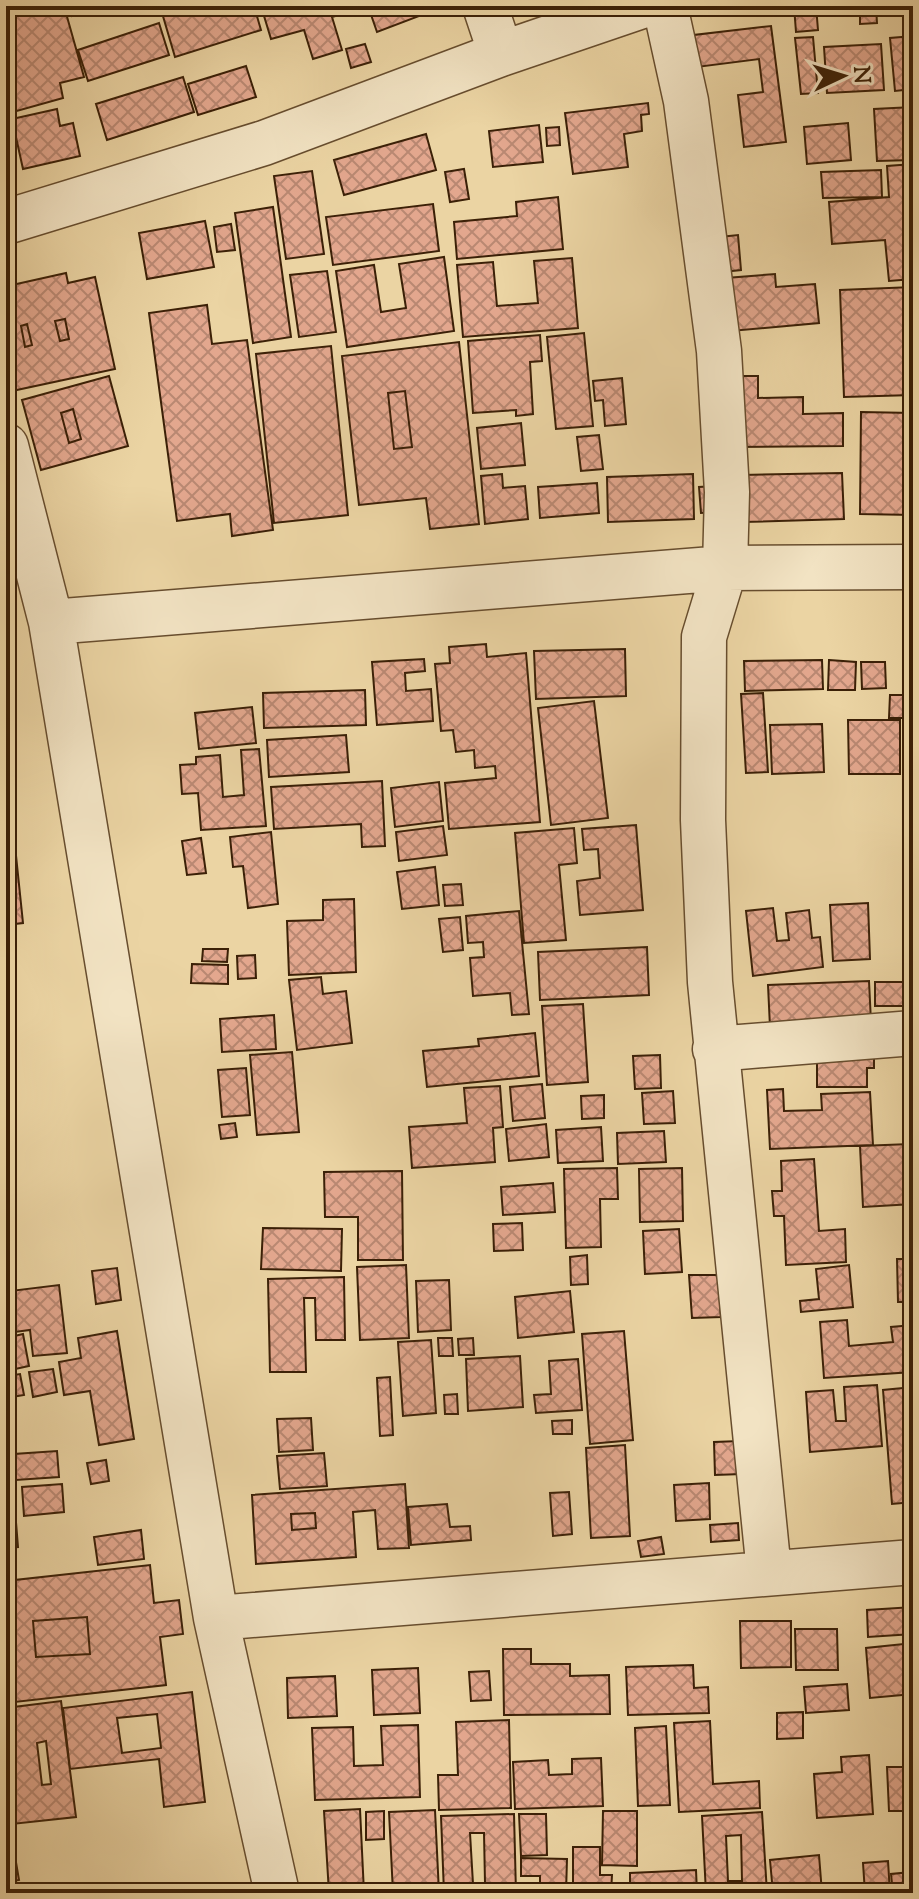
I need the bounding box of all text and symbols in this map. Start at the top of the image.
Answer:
north arrow [803,36,883,116]
text: N [843,65,877,85]

